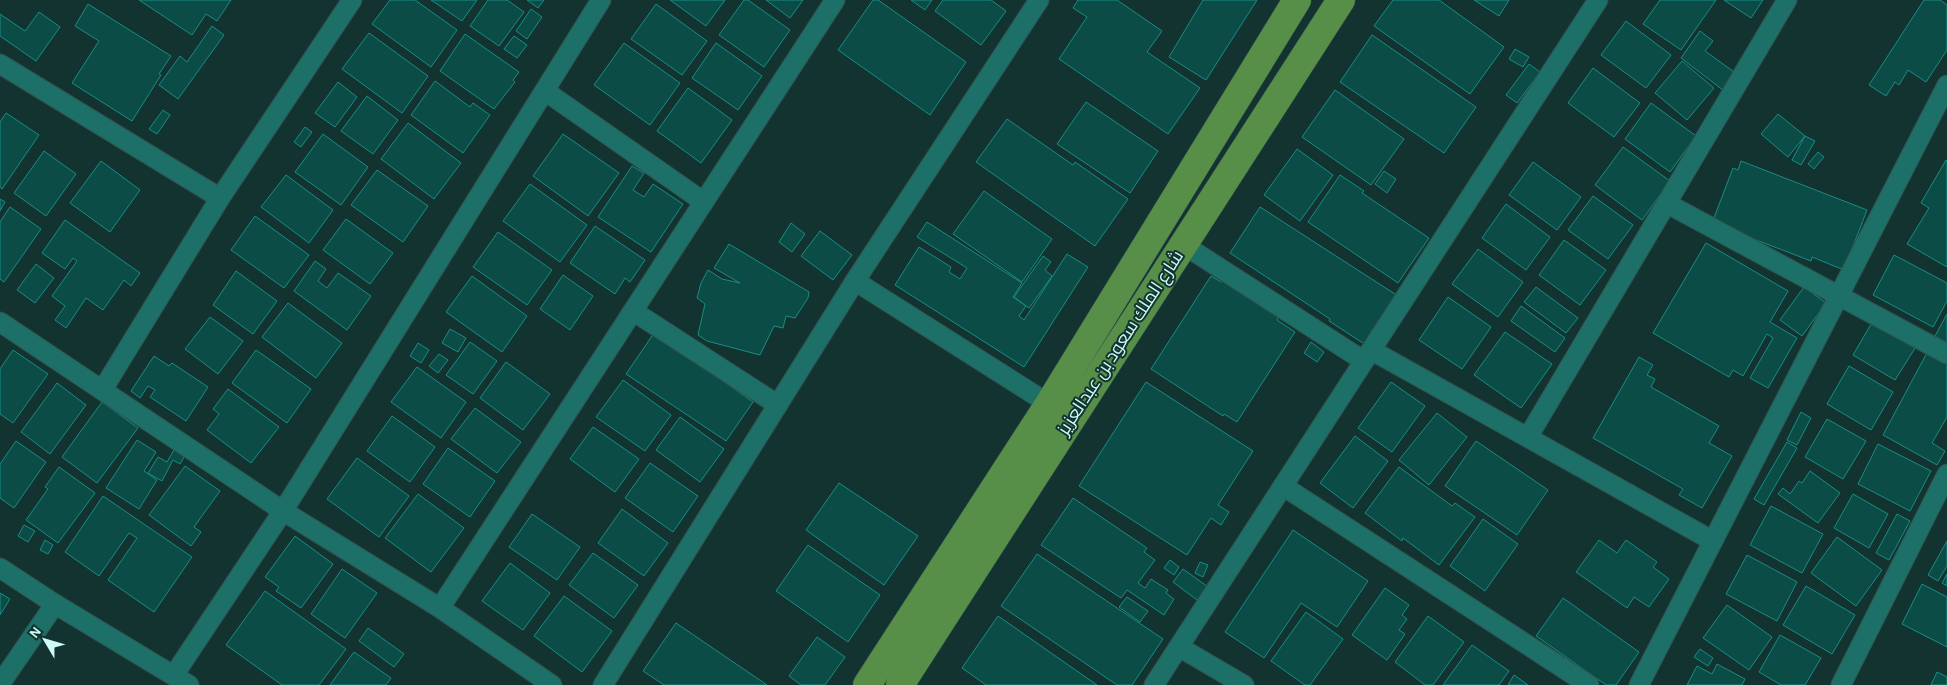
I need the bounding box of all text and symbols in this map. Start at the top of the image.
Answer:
street label: شارع الملك سعود بن عبدالعزيز [1053,247,1189,440]
north arrow [20,615,70,665]
text: N [27,624,44,641]

